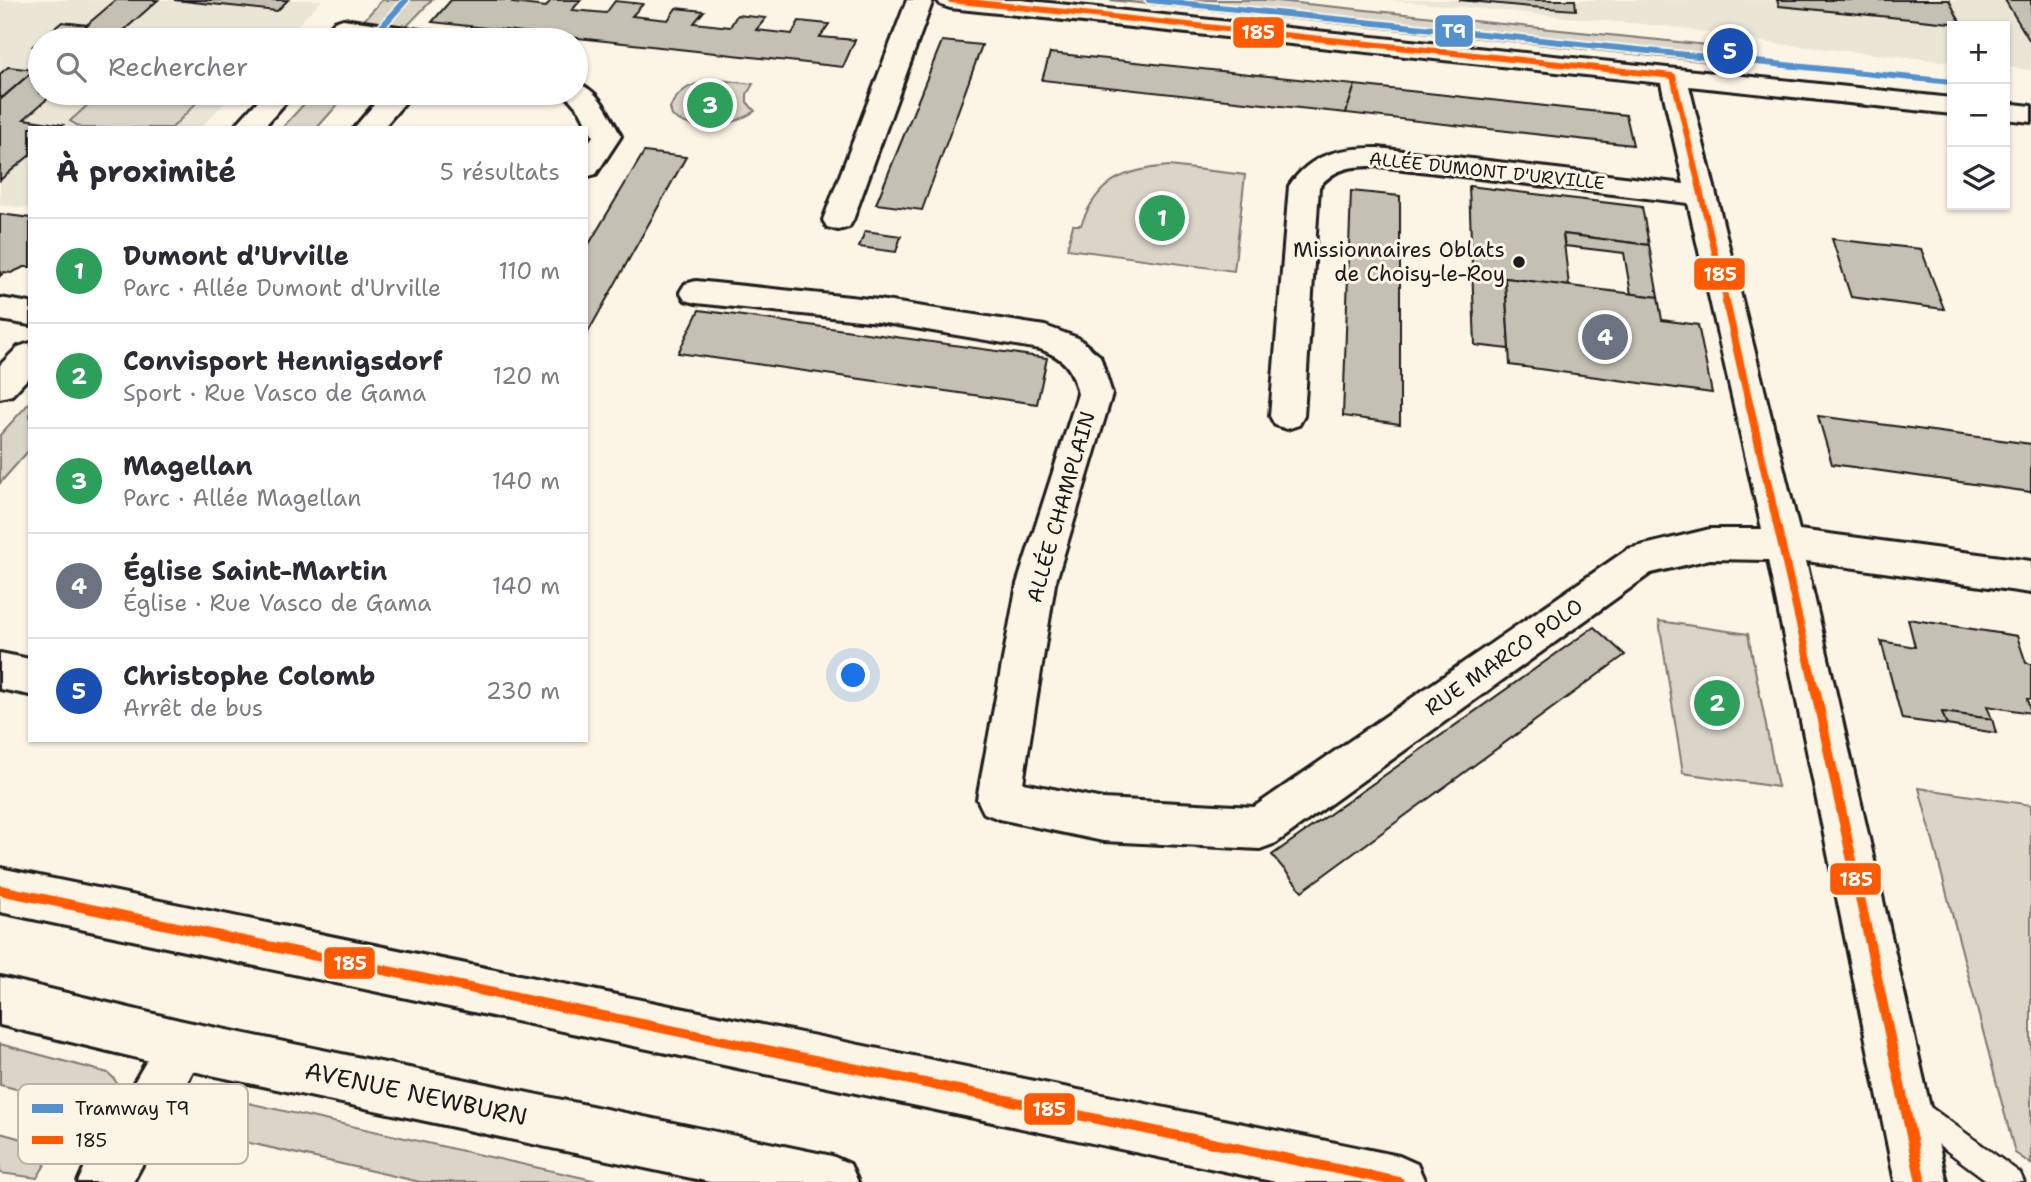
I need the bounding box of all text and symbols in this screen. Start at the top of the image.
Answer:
line badge: T9 [1434,14,1474,48]
line badge: 185 [1232,16,1285,49]
text: T9 [1442,19,1466,44]
text: 185 [1241,20,1275,45]
map controls [1947,21,2010,210]
button: + [1947,21,2010,84]
pin: 5 [1707,25,1753,77]
search box [28,28,588,105]
icon: search [52,48,90,86]
text: Rechercher [108,49,248,84]
pin: 3 [687,79,733,131]
button: − [1947,84,2010,147]
street label: ALLÉE DUMONT D'URVILLE [1368,147,1606,195]
button: layers [1947,147,2010,210]
text: À proximité [56,151,236,192]
text: 5 résultats [440,157,560,187]
pin: 1 [1139,192,1185,244]
place label: Missionnaires Oblats de Choisy-le-Roy [1293,236,1505,288]
text: Dumont d'Urville [123,238,349,273]
marker: Missionnaires Oblats de Choisy-le-Roy [1511,254,1527,270]
text: 1 [74,256,84,286]
text: 110 m [498,256,560,286]
line badge: 185 [1693,257,1746,291]
text: 185 [1703,262,1737,287]
text: Parc · Allée Dumont d'Urville [123,273,441,303]
pin: 4 [1582,311,1628,363]
text: Convisport Hennigsdorf [123,343,443,378]
text: 2 [71,361,87,391]
text: 120 m [492,361,560,391]
text: Sport · Rue Vasco de Gama [123,378,426,408]
street label: ALLÉE CHAMPLAIN [1019,408,1102,606]
text: Magellan [123,448,253,483]
text: 3 [71,466,87,496]
text: 140 m [492,466,560,496]
text: Parc · Allée Magellan [123,483,361,513]
text: Église Saint-Martin [123,553,387,588]
text: 4 [71,571,87,601]
text: 140 m [492,571,560,601]
text: Église · Rue Vasco de Gama [123,588,432,618]
street label: RUE MARCO POLO [1420,592,1588,722]
text: Christophe Colomb [123,658,376,693]
your location [836,658,870,692]
text: 5 [72,676,86,706]
text: 230 m [486,676,560,706]
pin: 2 [1694,677,1740,729]
text: Arrêt de bus [123,693,263,723]
line badge: 185 [1829,862,1882,896]
text: 185 [1839,867,1873,892]
line badge: 185 [323,946,376,980]
text: 185 [333,951,367,976]
street label: AVENUE NEWBURN [302,1055,530,1133]
legend [18,1084,248,1164]
line badge: 185 [1023,1092,1076,1126]
text: Tramway T9 [75,1096,190,1121]
text: 185 [1032,1097,1066,1122]
text: 185 [75,1128,107,1153]

